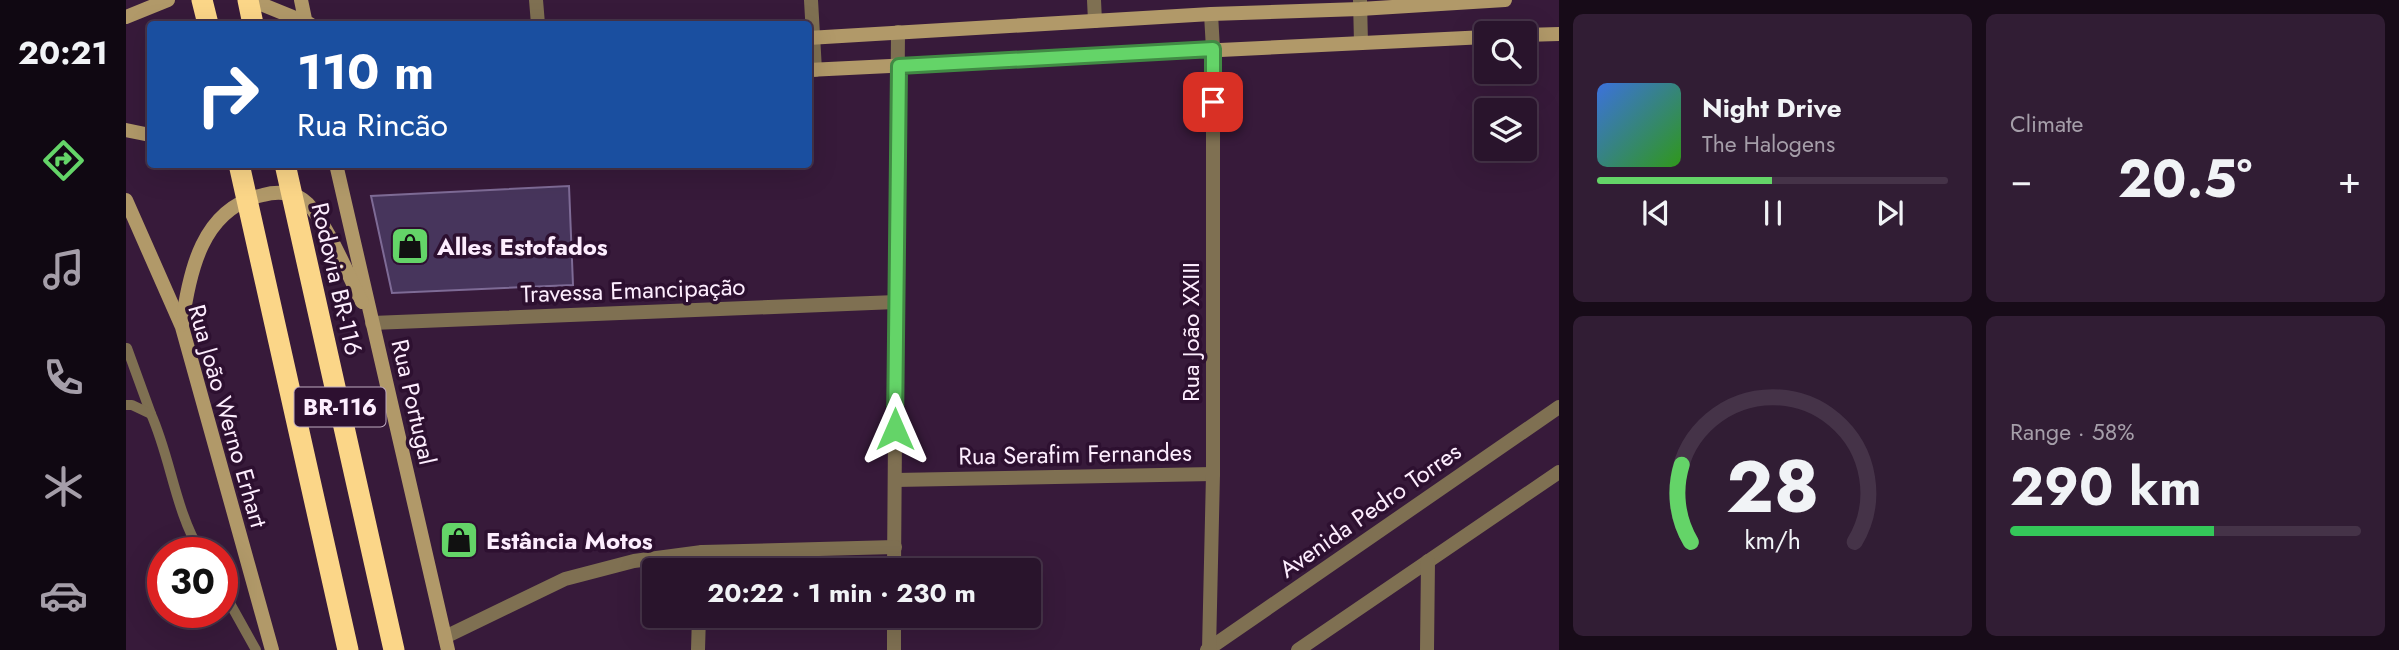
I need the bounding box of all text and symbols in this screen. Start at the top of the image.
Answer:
map controls [1474,21,1537,161]
button: search [1474,21,1537,84]
text: 20:21 [18,30,108,76]
text: 110 m [297,37,434,107]
icon: right [182,49,273,140]
pin [1183,72,1243,132]
icon: arrive [1194,83,1232,121]
text: Night Drive [1702,89,1842,127]
button: layers [1474,98,1537,161]
text: Rua Rincão [297,102,448,148]
text: Climate [2010,107,2083,141]
text: The Halogens [1702,127,1835,161]
icon: directions [39,136,88,185]
text: 20.5° [2118,141,2252,217]
text: − [2010,152,2032,207]
text: + [2338,152,2361,207]
icon: previous [1637,194,1675,232]
icon: pause [1754,194,1792,232]
icon: next [1871,194,1909,232]
street label: Rodovia BR-116 [302,199,372,359]
shop icon: Alles Estofados [389,225,431,267]
place label: Alles Estofados [436,229,608,264]
icon: music [39,245,88,294]
street label: Rua João XXIII [1173,262,1208,402]
street label: Travessa Emancipação [520,269,746,311]
street label: Rua João Werno Erhart [179,300,277,532]
street label: Rua Portugal [383,336,445,468]
icon: phone [39,353,88,402]
road number: BR-116 [294,388,386,426]
position arrow [858,392,932,466]
text: Range · 58% [2010,415,2134,449]
street label: Rua Serafim Fernandes [958,434,1192,474]
street label: Avenida Pedro Torres [1272,434,1468,586]
text: 28 [1726,434,1819,539]
text: 290 km [2010,449,2202,525]
icon: climate [39,462,88,511]
shop icon: Estância Motos [438,519,480,561]
text: km/h [1744,522,1801,558]
place label: Estância Motos [486,523,653,558]
speed limit sign: 30 [147,537,238,628]
icon: car [39,571,88,620]
text: 20:22 · 1 min · 230 m [707,574,976,612]

